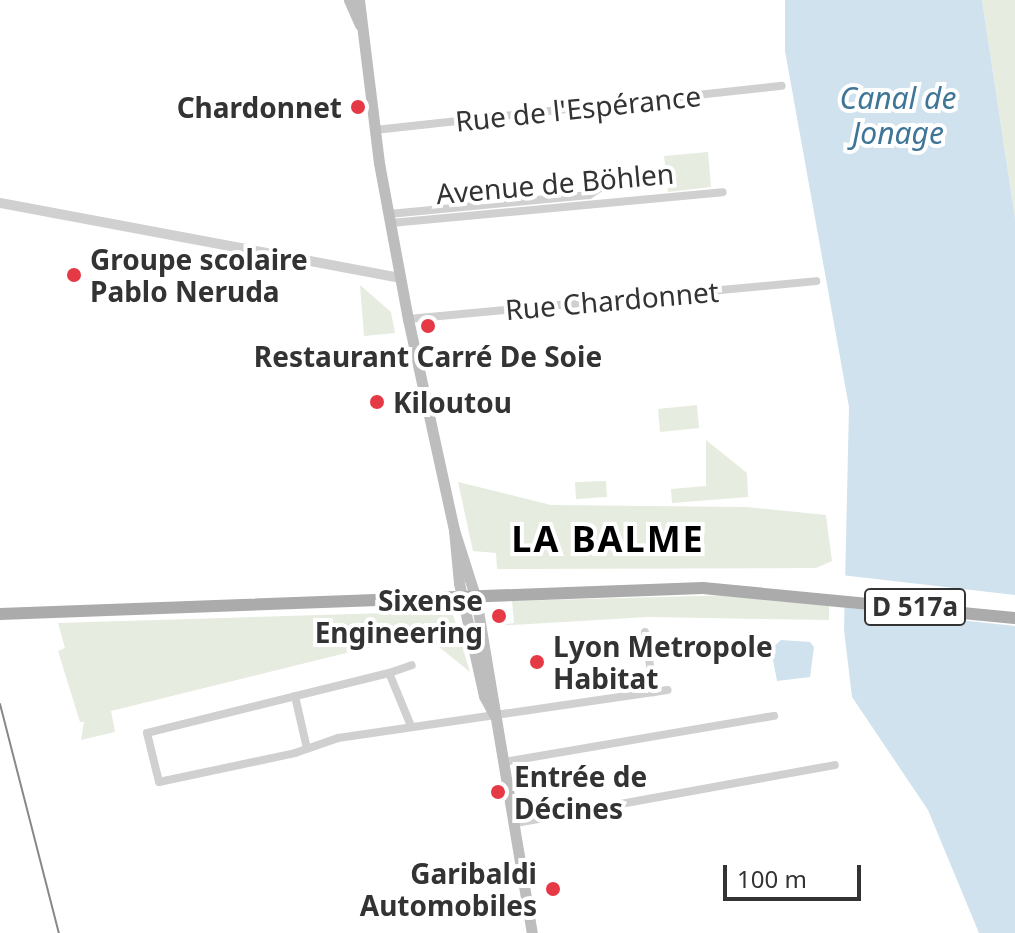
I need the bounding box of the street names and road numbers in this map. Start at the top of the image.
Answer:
street label: Rue de l'Espérance [453,78,703,138]
street label: Avenue de Böhlen [435,156,675,210]
street label: Rue Chardonnet [504,274,720,326]
road number: D 517a [863,585,967,629]

